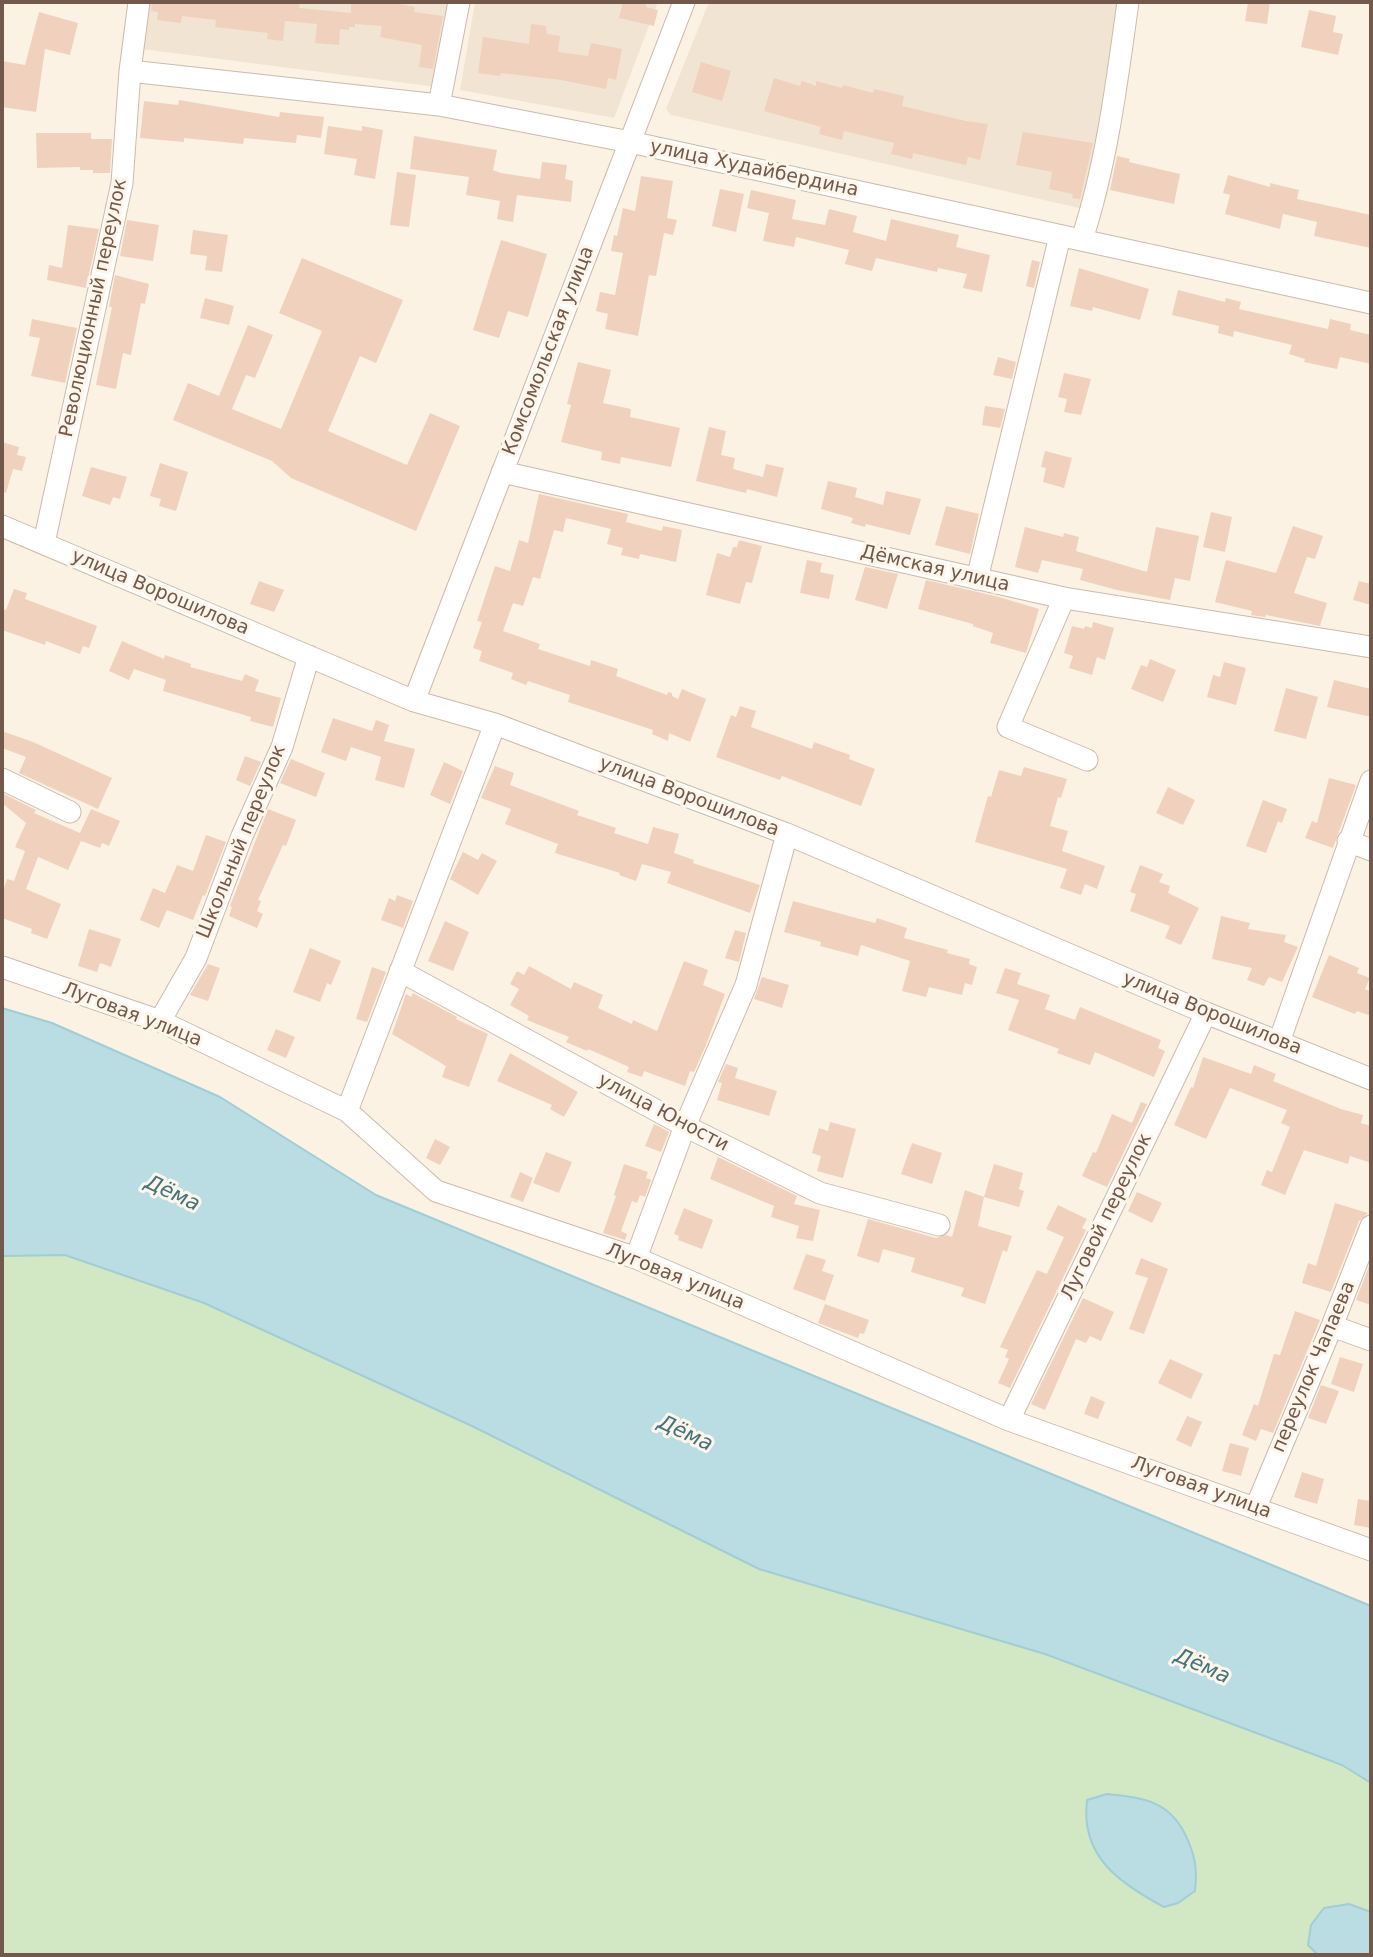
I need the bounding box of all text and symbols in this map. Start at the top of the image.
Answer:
street label: улица Худайбердина [648,136,860,202]
street label: Революционный переулок [55,177,133,439]
street label: Комсомольская улица [499,243,599,459]
street label: Дёмская улица [858,541,1012,597]
street label: улица Ворошилова [68,545,252,641]
street label: Школьный переулок [193,742,291,942]
street label: улица Ворошилова [596,752,782,842]
street label: улица Ворошилова [1119,968,1305,1060]
street label: Луговая улица [59,978,205,1052]
street label: улица Юности [594,1069,732,1157]
street label: Луговой переулок [1057,1130,1157,1304]
water label: Дёма [140,1170,204,1218]
street label: Луговая улица [602,1239,748,1315]
street label: переулок Чапаева [1268,1278,1360,1456]
water label: Дёма [653,1410,717,1458]
street label: Луговая улица [1128,1452,1274,1524]
water label: Дёма [1170,1644,1234,1690]

